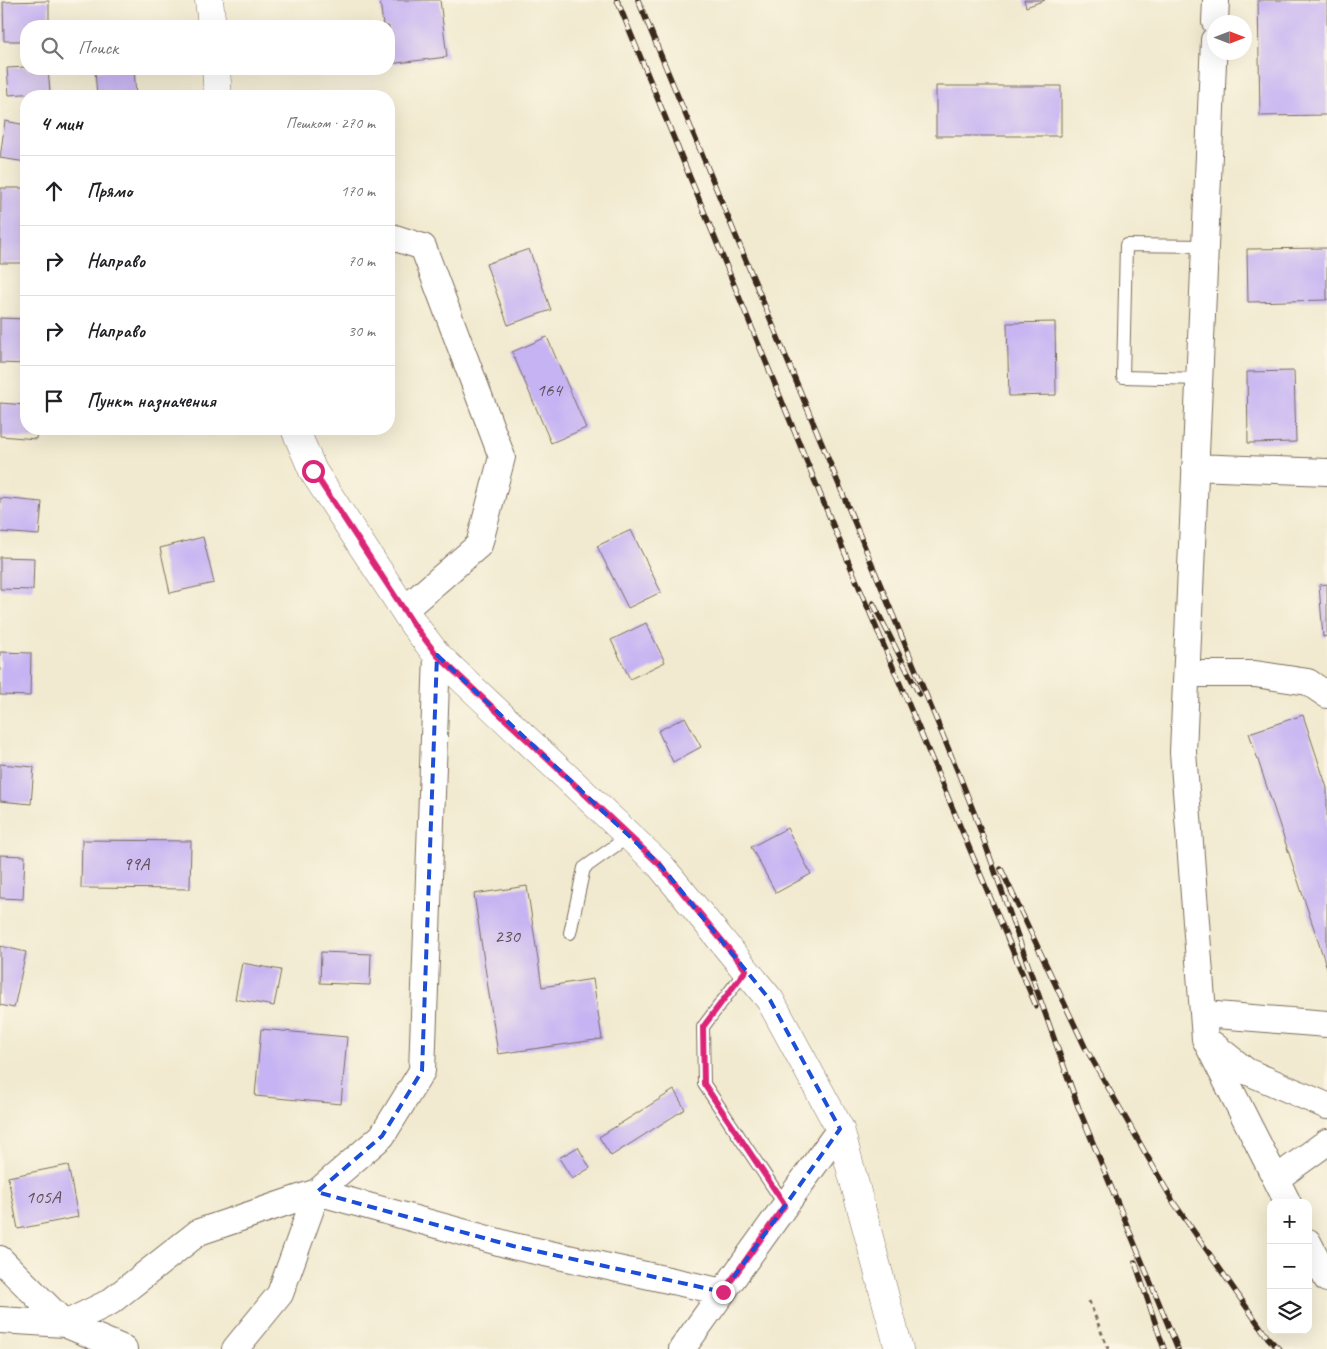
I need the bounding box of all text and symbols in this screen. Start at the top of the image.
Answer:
north arrow [1207,15,1252,60]
search box [20,20,395,75]
icon: search [38,34,66,62]
text: Поиск [78,36,118,60]
text: 4 мин [40,110,83,136]
text: Пешком · 270 m [286,113,375,133]
icon: ahead [40,177,68,205]
text: Прямо [87,179,132,203]
text: 170 m [341,181,375,201]
icon: right [40,247,68,275]
text: Направо [87,249,145,273]
text: 70 m [348,251,375,271]
icon: right [40,317,68,345]
text: Направо [87,319,145,343]
text: 30 m [348,321,375,341]
house number: 164 [536,378,564,402]
icon: arrive [40,387,68,415]
text: Пункт назначения [87,389,216,413]
route start [302,460,325,483]
house number: 99А [123,852,151,876]
house number: 230 [494,924,521,948]
house number: 105А [25,1185,62,1209]
map controls [1267,1199,1312,1334]
button: + [1267,1199,1312,1244]
button: − [1267,1244,1312,1289]
route end [712,1281,735,1304]
button: layers [1267,1289,1312,1334]

